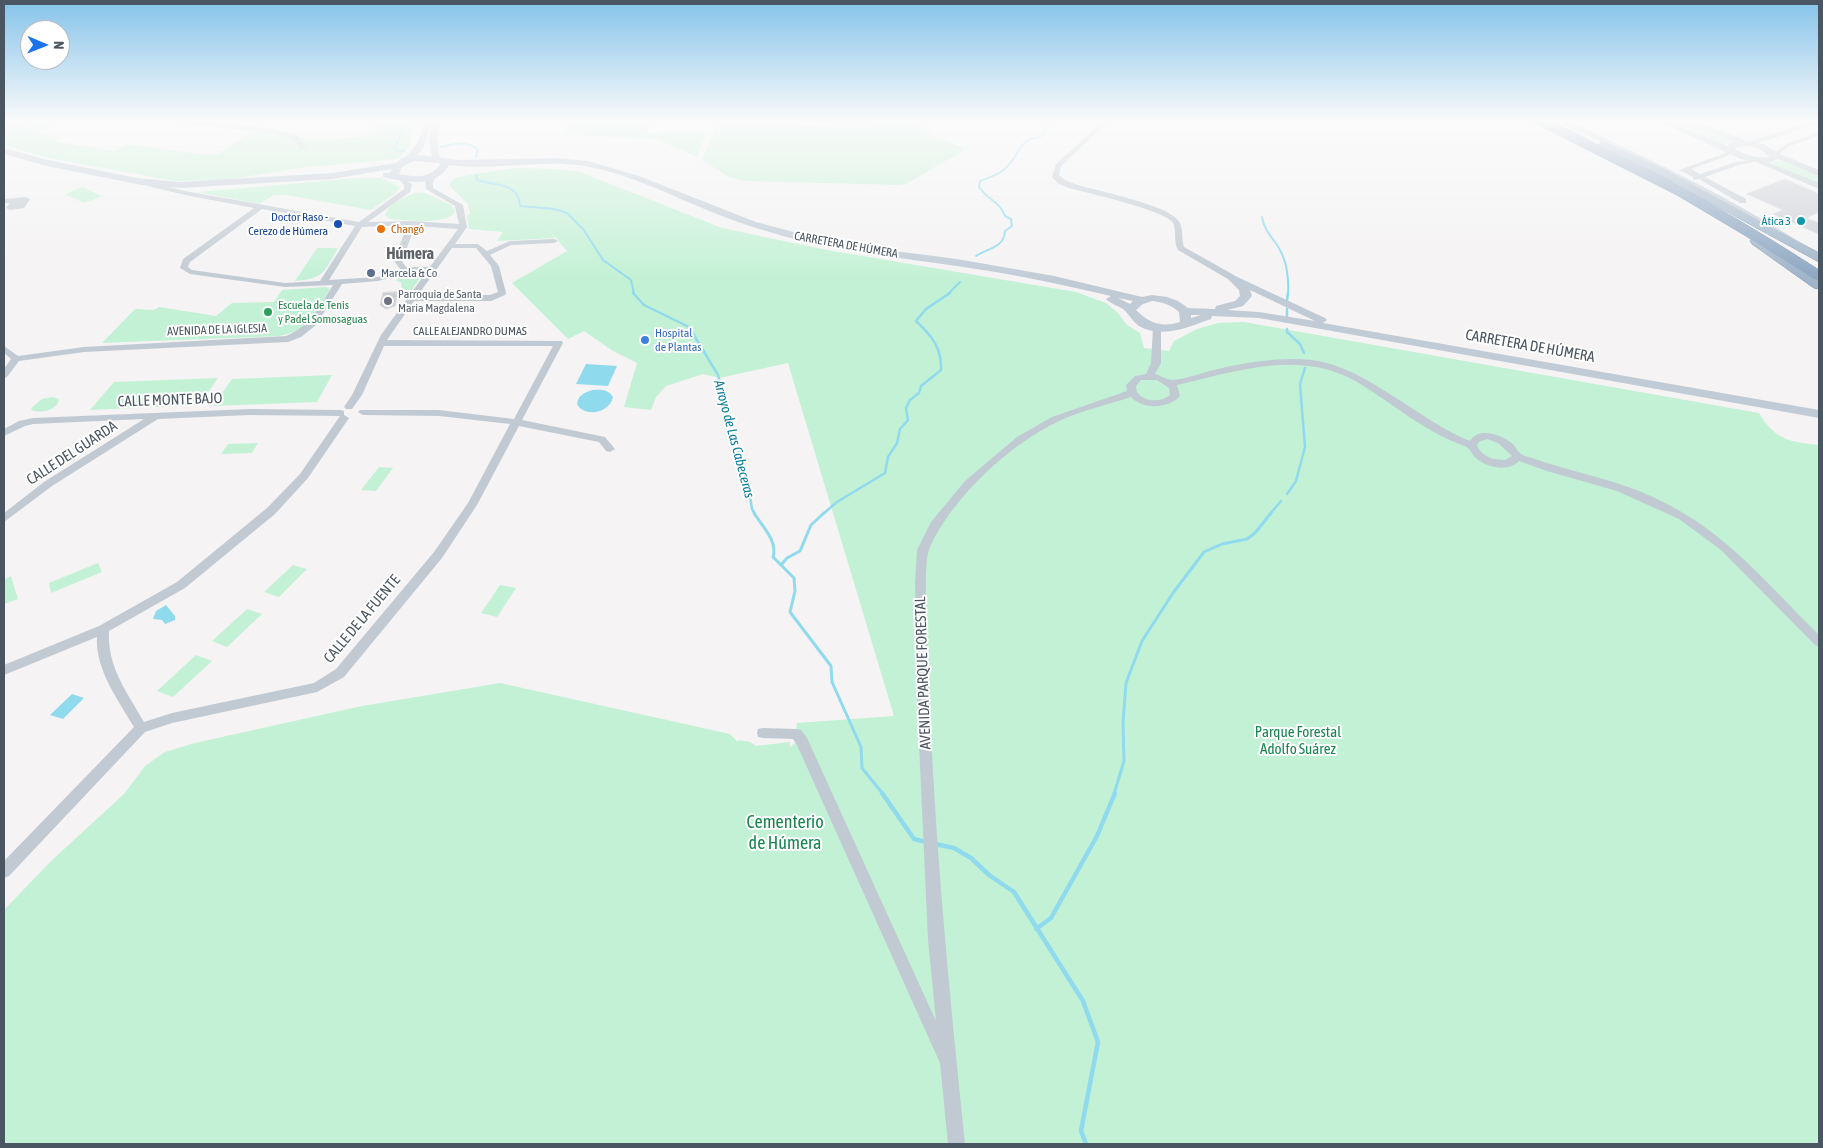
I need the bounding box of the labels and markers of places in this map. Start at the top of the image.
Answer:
place label: Doctor Raso - Cerezo de Húmera [248,210,328,238]
place label: Ática 3 [1762,214,1791,228]
marker: Ática 3 [1795,215,1807,227]
marker: Doctor Raso - Cerezo de Húmera [332,218,344,230]
place label: Changó [391,222,424,236]
marker: Changó [375,223,387,235]
place label: Marcela & Co [381,266,437,280]
marker: Marcela & Co [365,267,377,279]
place label: Parroquia de Santa Maria Magdalena [398,287,482,315]
marker: Parroquia de Santa Maria Magdalena [382,295,394,307]
place label: Escuela de Tenis y Padel Somosaguas [278,298,367,326]
marker: Escuela de Tenis y Padel Somosaguas [262,306,274,318]
place label: Hospital de Plantas [655,326,702,354]
marker: Hospital de Plantas [639,334,651,346]

